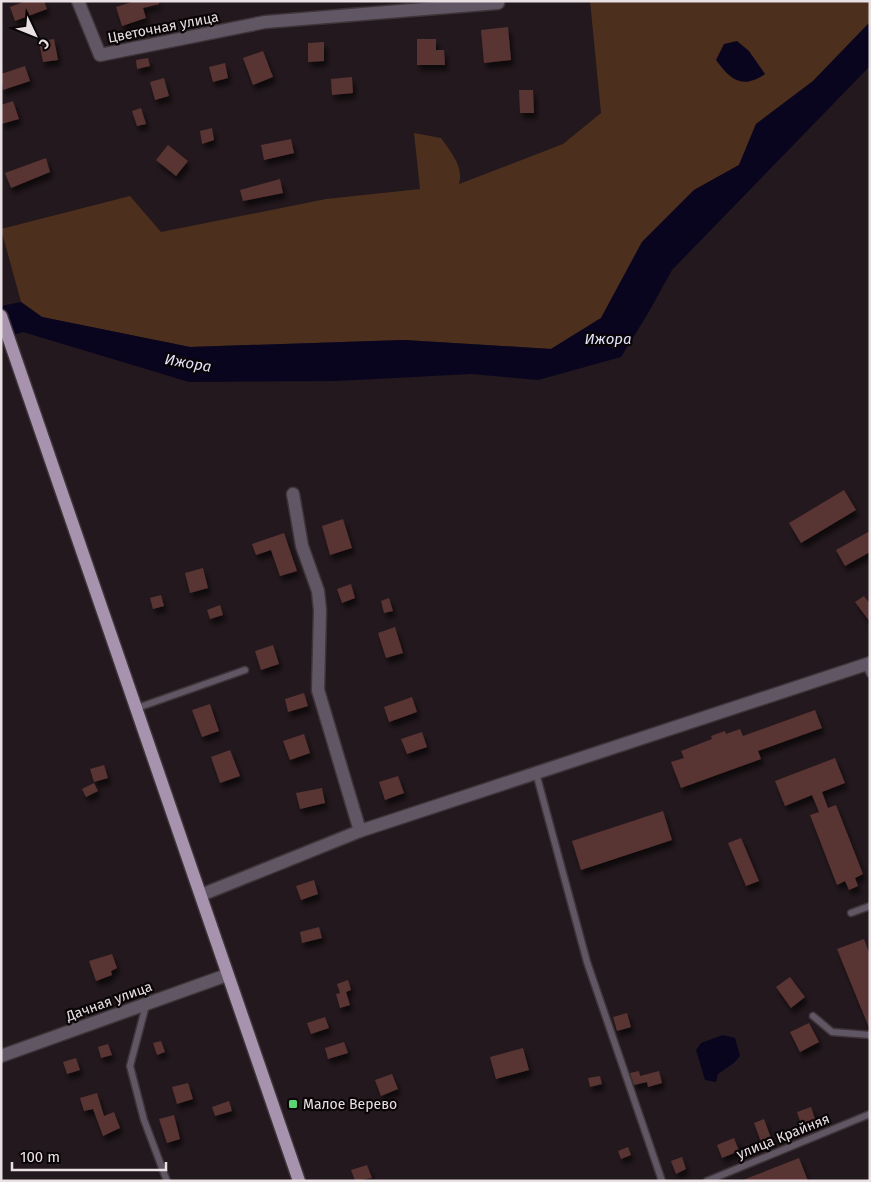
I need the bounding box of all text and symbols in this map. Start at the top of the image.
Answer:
street label: Цветочная улица [106,8,220,47]
north arrow [10,10,60,60]
text: С [35,35,53,52]
water label: Ижора [584,330,632,348]
water label: Ижора [163,350,213,376]
street label: Дачная улица [63,978,154,1025]
place label: Малое Верево [303,1096,397,1113]
marker: Малое Верево [287,1098,299,1110]
street label: улица Крайняя [734,1110,832,1163]
scale bar [12,1140,166,1172]
text: 100 m [20,1148,60,1166]

